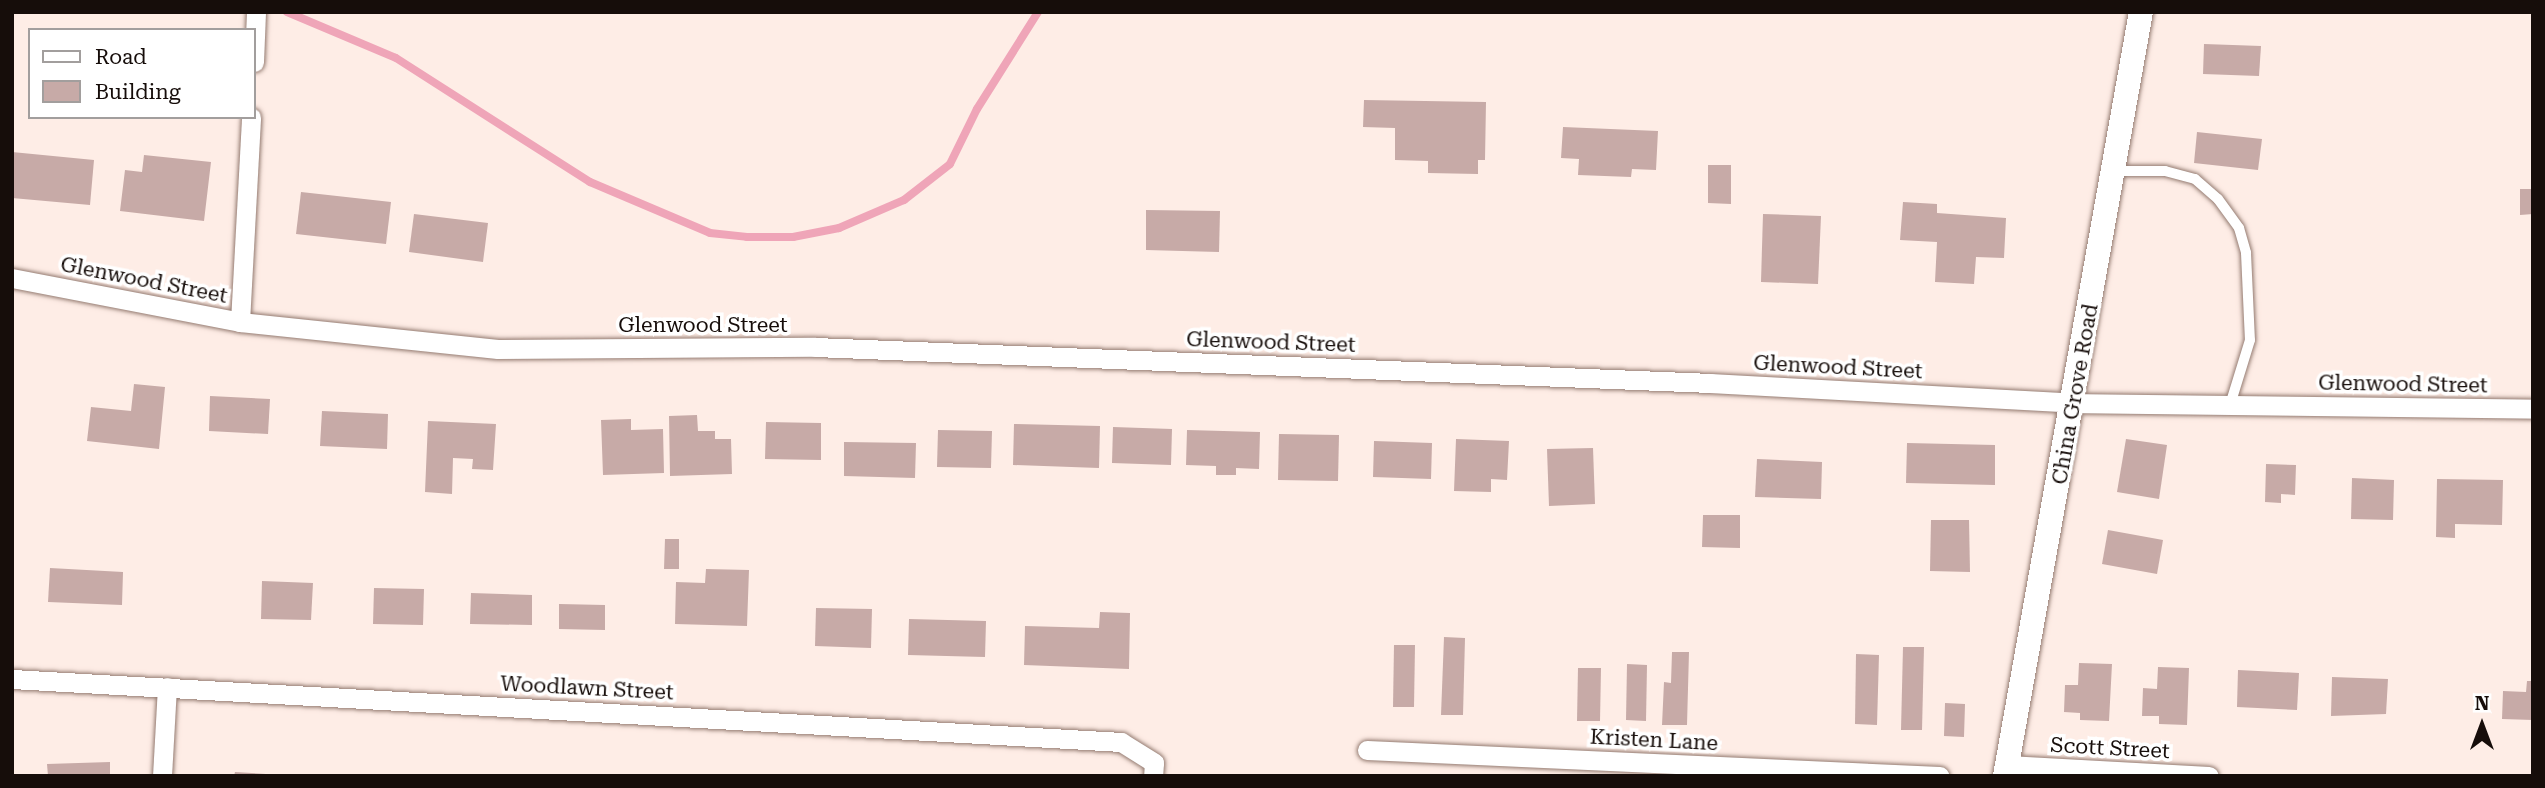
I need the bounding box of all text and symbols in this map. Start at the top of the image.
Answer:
legend [28,28,256,119]
text: Road [95,45,147,69]
text: Building [95,80,181,104]
street label: Glenwood Street [58,251,230,309]
street label: China Grove Road [2047,302,2103,486]
street label: Glenwood Street [618,312,788,338]
street label: Glenwood Street [1186,326,1356,358]
street label: Glenwood Street [1753,350,1923,384]
street label: Glenwood Street [2318,370,2488,398]
street label: Woodlawn Street [500,671,674,705]
north arrow [2447,690,2517,760]
text: N [2475,692,2489,715]
street label: Kristen Lane [1589,724,1719,756]
street label: Scott Street [2050,732,2170,764]

